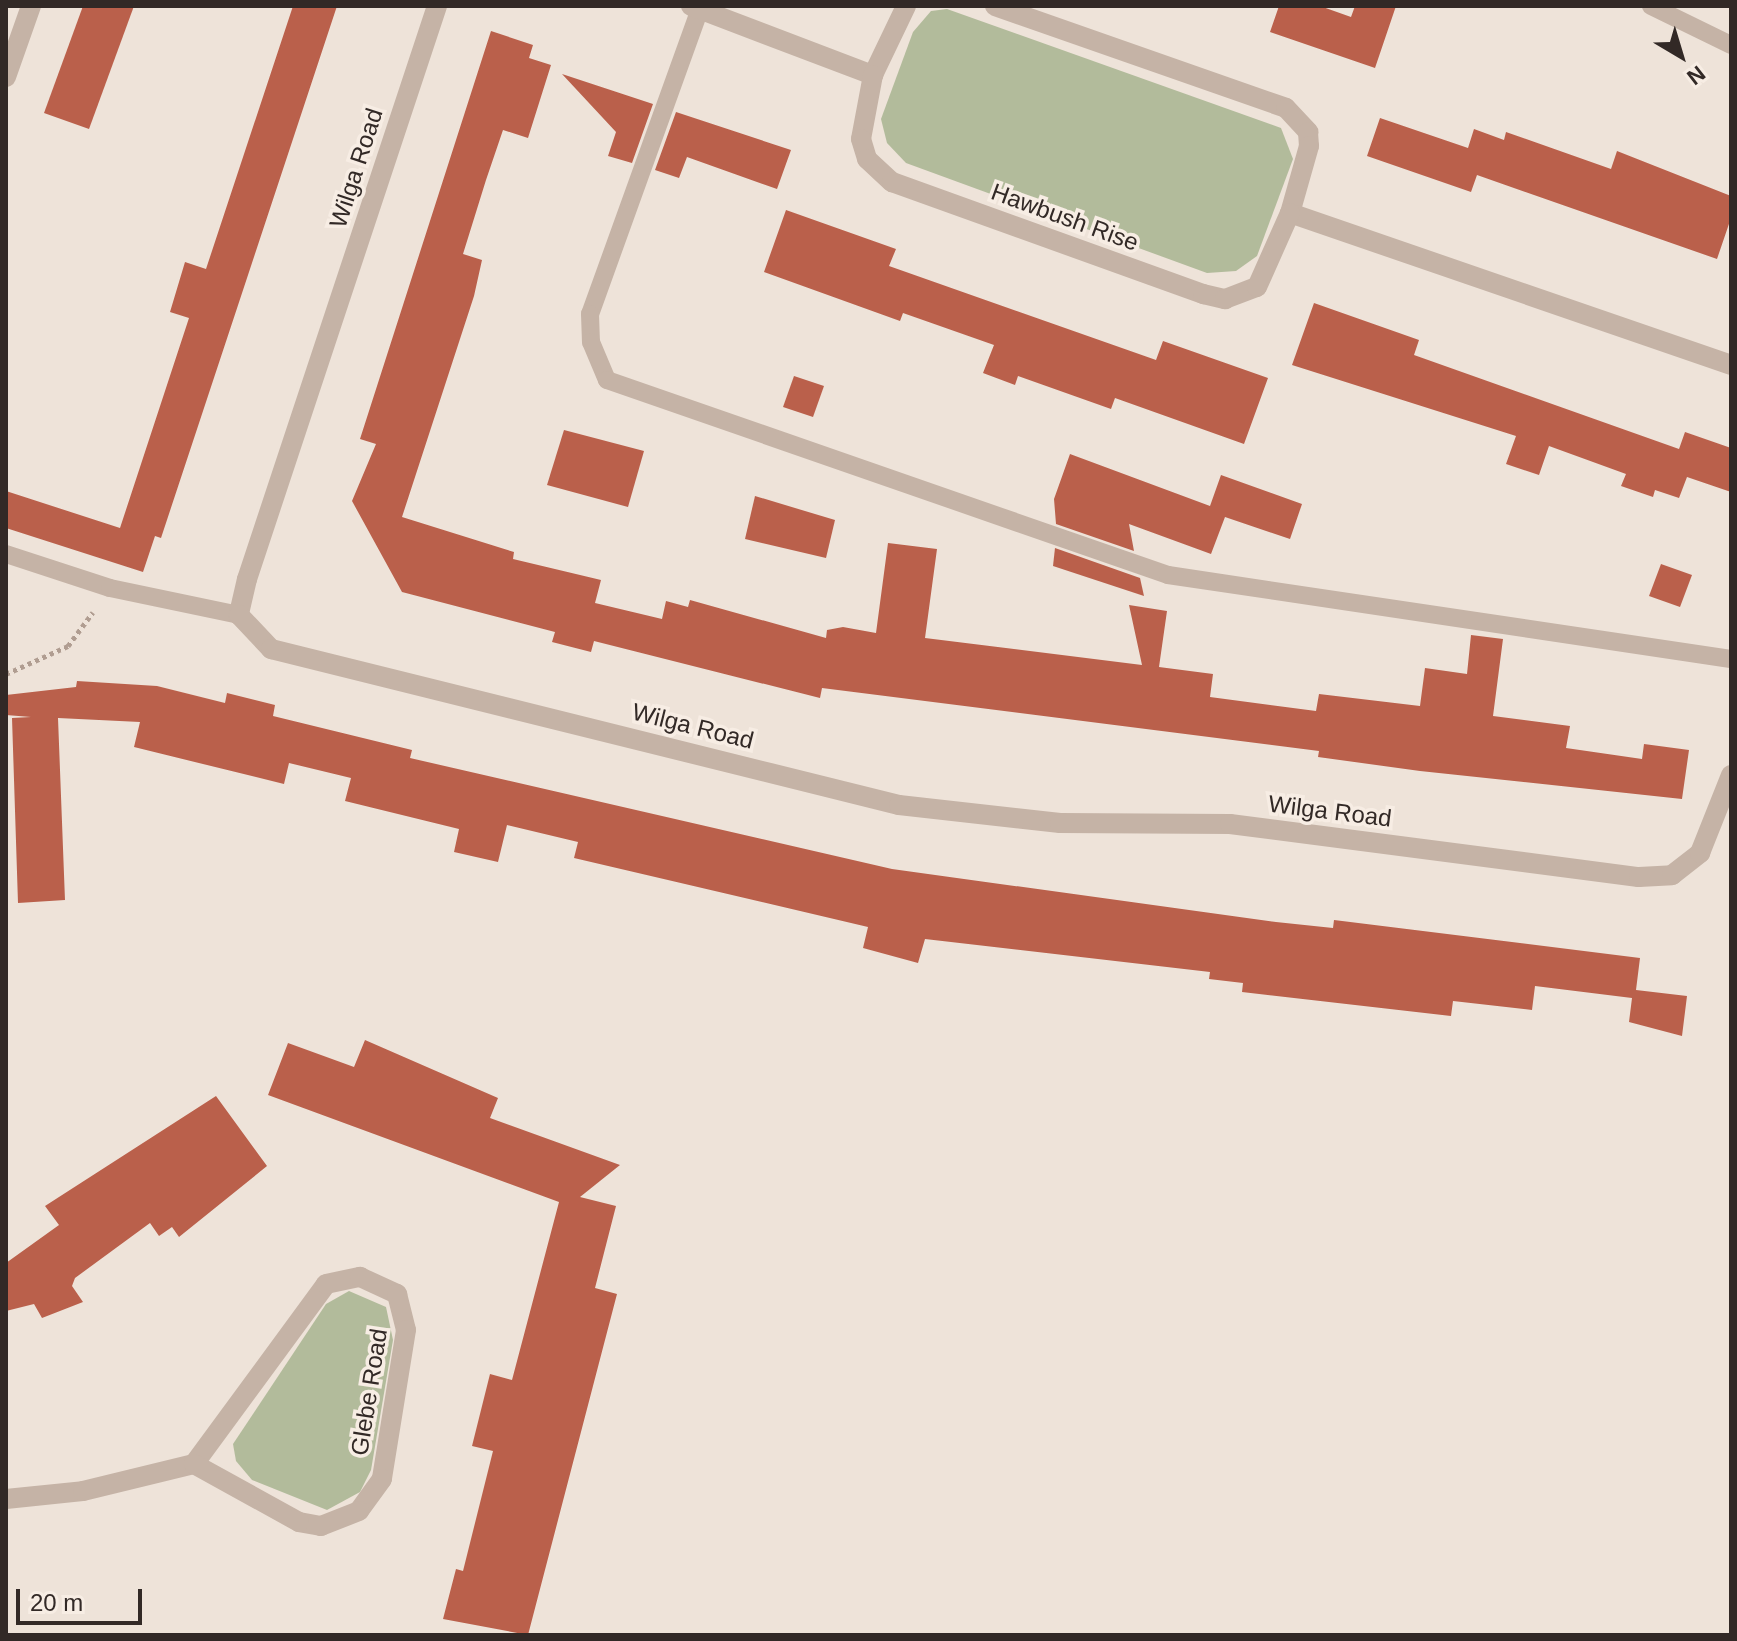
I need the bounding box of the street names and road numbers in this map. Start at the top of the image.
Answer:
street label: Wilga Road [323,105,389,231]
street label: Hawbush Rise [987,177,1143,257]
street label: Wilga Road [629,697,757,755]
street label: Wilga Road [1267,789,1393,833]
street label: Glebe Road [345,1326,393,1458]

